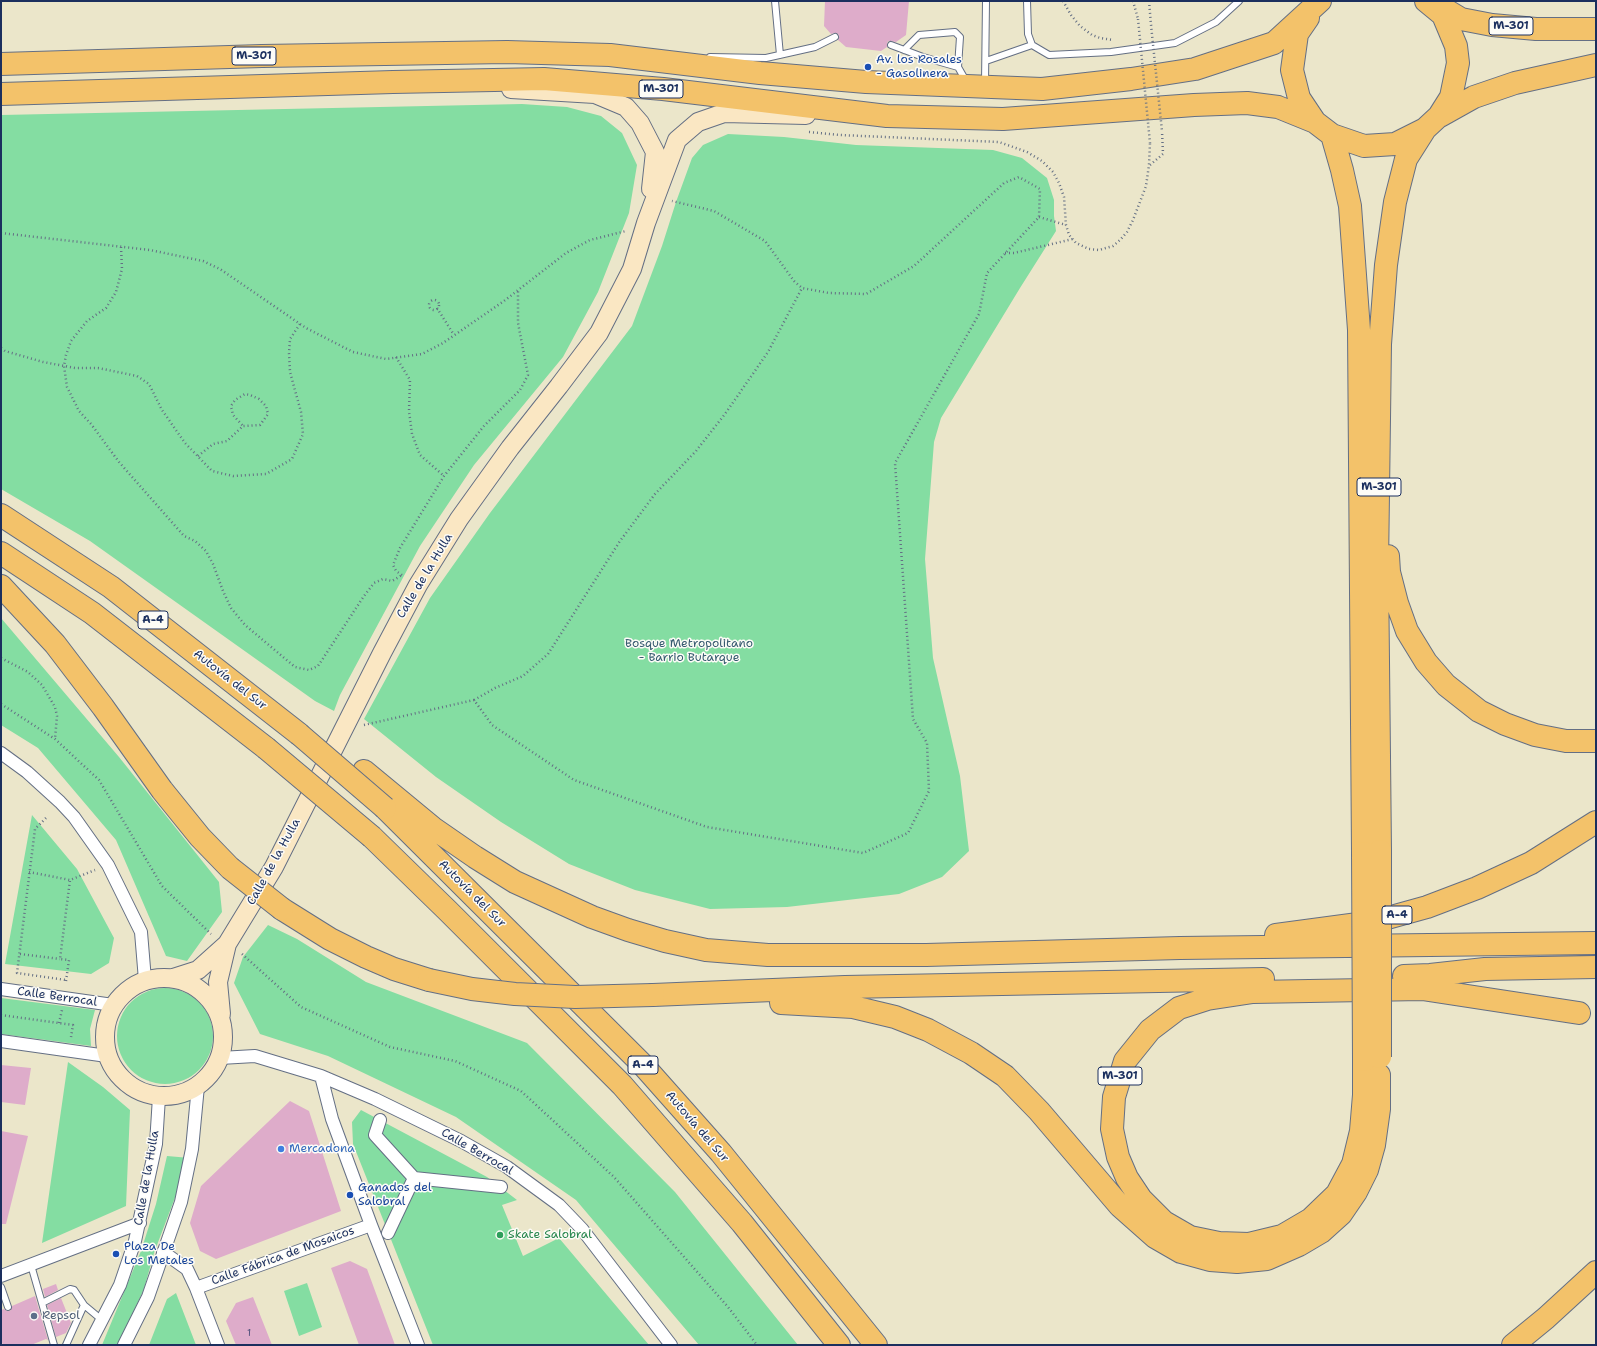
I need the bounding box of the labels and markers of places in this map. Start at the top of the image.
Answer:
place label: Av. los Rosales - Gasolinera [876,53,962,81]
marker: Av. los Rosales - Gasolinera [863,62,873,72]
place label: Mercadona [289,1142,355,1156]
marker: Mercadona [276,1144,286,1154]
place label: Ganados del Salobral [358,1181,432,1209]
marker: Ganados del Salobral [345,1190,355,1200]
place label: Skate Salobral [508,1228,592,1242]
marker: Skate Salobral [495,1230,505,1240]
place label: Plaza De Los Metales [124,1240,194,1268]
marker: Plaza De Los Metales [111,1249,121,1259]
place label: Repsol [42,1309,80,1323]
marker: Repsol [29,1311,39,1321]

